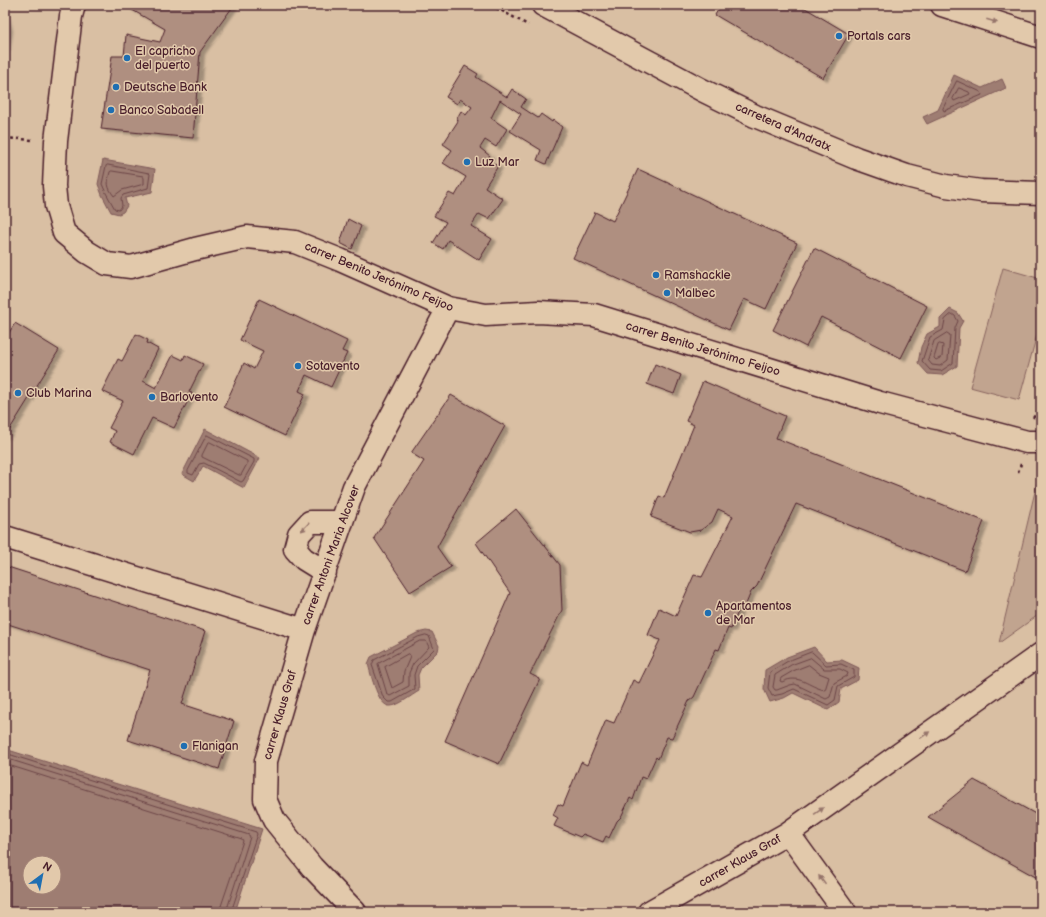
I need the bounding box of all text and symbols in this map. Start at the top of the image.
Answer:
one-way arrow [987,19,999,25]
place label: Portals cars [847,29,911,44]
marker: Portals cars [834,31,844,41]
place label: El capricho del puerto [135,44,196,73]
marker: El capricho del puerto [122,53,132,63]
place label: Deutsche Bank [124,80,207,95]
marker: Deutsche Bank [111,82,121,92]
street label: carretera d'Andratx [733,99,834,155]
place label: Banco Sabadell [119,103,204,118]
marker: Banco Sabadell [106,105,116,115]
place label: Luz Mar [475,155,520,170]
marker: Luz Mar [462,157,472,167]
street label: carrer Benito Jerónimo Feijoo [302,239,456,315]
place label: Ramshackle [664,268,731,283]
marker: Ramshackle [651,270,661,280]
place label: Malbec [675,286,715,301]
marker: Malbec [662,288,672,298]
street label: carrer Benito Jerónimo Feijoo [624,318,782,380]
place label: Sotavento [306,359,360,374]
marker: Sotavento [293,361,303,371]
place label: Club Marina [26,386,92,401]
marker: Club Marina [13,388,23,398]
place label: Barlovento [160,390,219,405]
marker: Barlovento [147,392,157,402]
street label: carrer Antoni Maria Alcover [299,482,364,627]
one-way arrow [301,522,310,532]
place label: Apartamentos de Mar [716,599,792,628]
marker: Apartamentos de Mar [703,608,713,618]
street label: carrer Klaus Graf [260,668,300,762]
one-way arrow [920,731,931,739]
place label: Flanigan [192,739,239,754]
marker: Flanigan [179,741,189,751]
one-way arrow [814,806,825,815]
street label: carrer Klaus Graf [696,831,784,891]
north arrow [22,855,62,895]
text: N [40,859,54,875]
one-way arrow [818,875,826,886]

